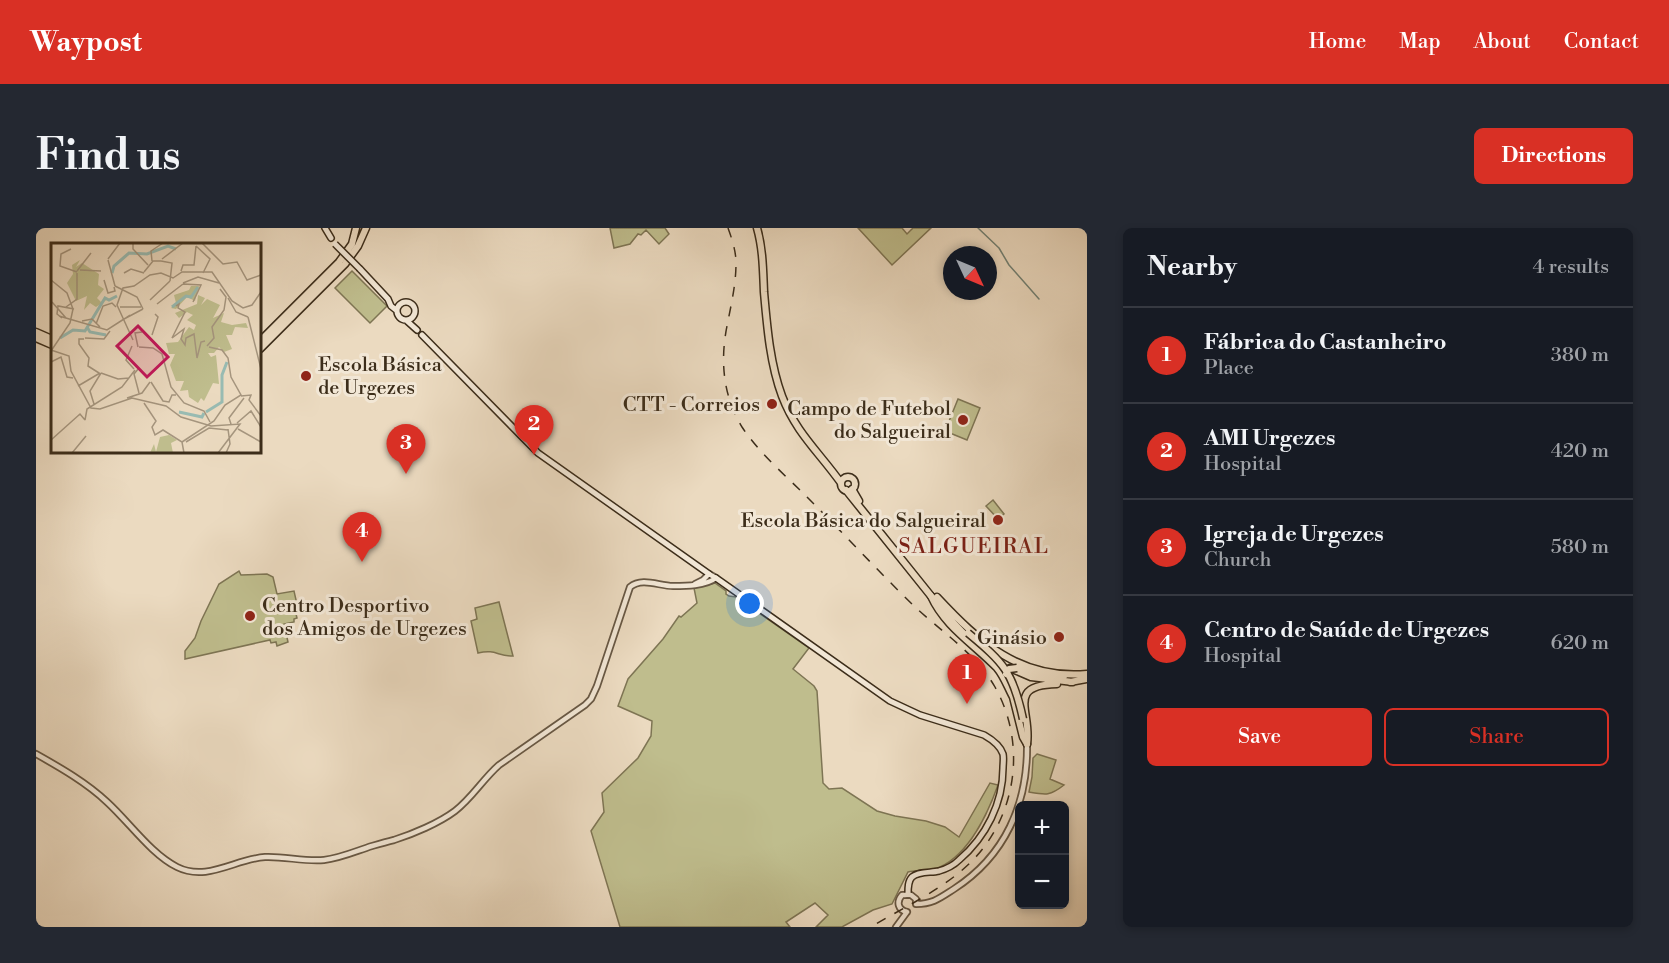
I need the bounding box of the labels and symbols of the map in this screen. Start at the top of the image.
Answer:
inset map [51,243,261,453]
north arrow [943,246,997,300]
place label: Escola Básica de Urgezes [318,353,443,401]
marker: Escola Básica de Urgezes [299,369,313,383]
place label: CTT - Correios [623,393,760,418]
marker: CTT - Correios [765,397,779,411]
place label: Campo de Futebol do Salgueiral [787,397,951,445]
pin: 2 [514,406,554,455]
marker: Campo de Futebol do Salgueiral [956,413,970,427]
pin: 3 [386,424,425,474]
place label: Escola Básica do Salgueiral [741,509,986,534]
pin: 4 [342,512,382,562]
marker: Escola Básica do Salgueiral [991,513,1005,527]
district label: SALGUEIRAL [899,534,1049,560]
your location [735,589,764,618]
place label: Centro Desportivo dos Amigos de Urgezes [262,594,467,642]
marker: Centro Desportivo dos Amigos de Urgezes [243,609,257,623]
place label: Ginásio [977,626,1047,651]
marker: Ginásio [1052,630,1066,644]
pin: 1 [948,654,986,704]

